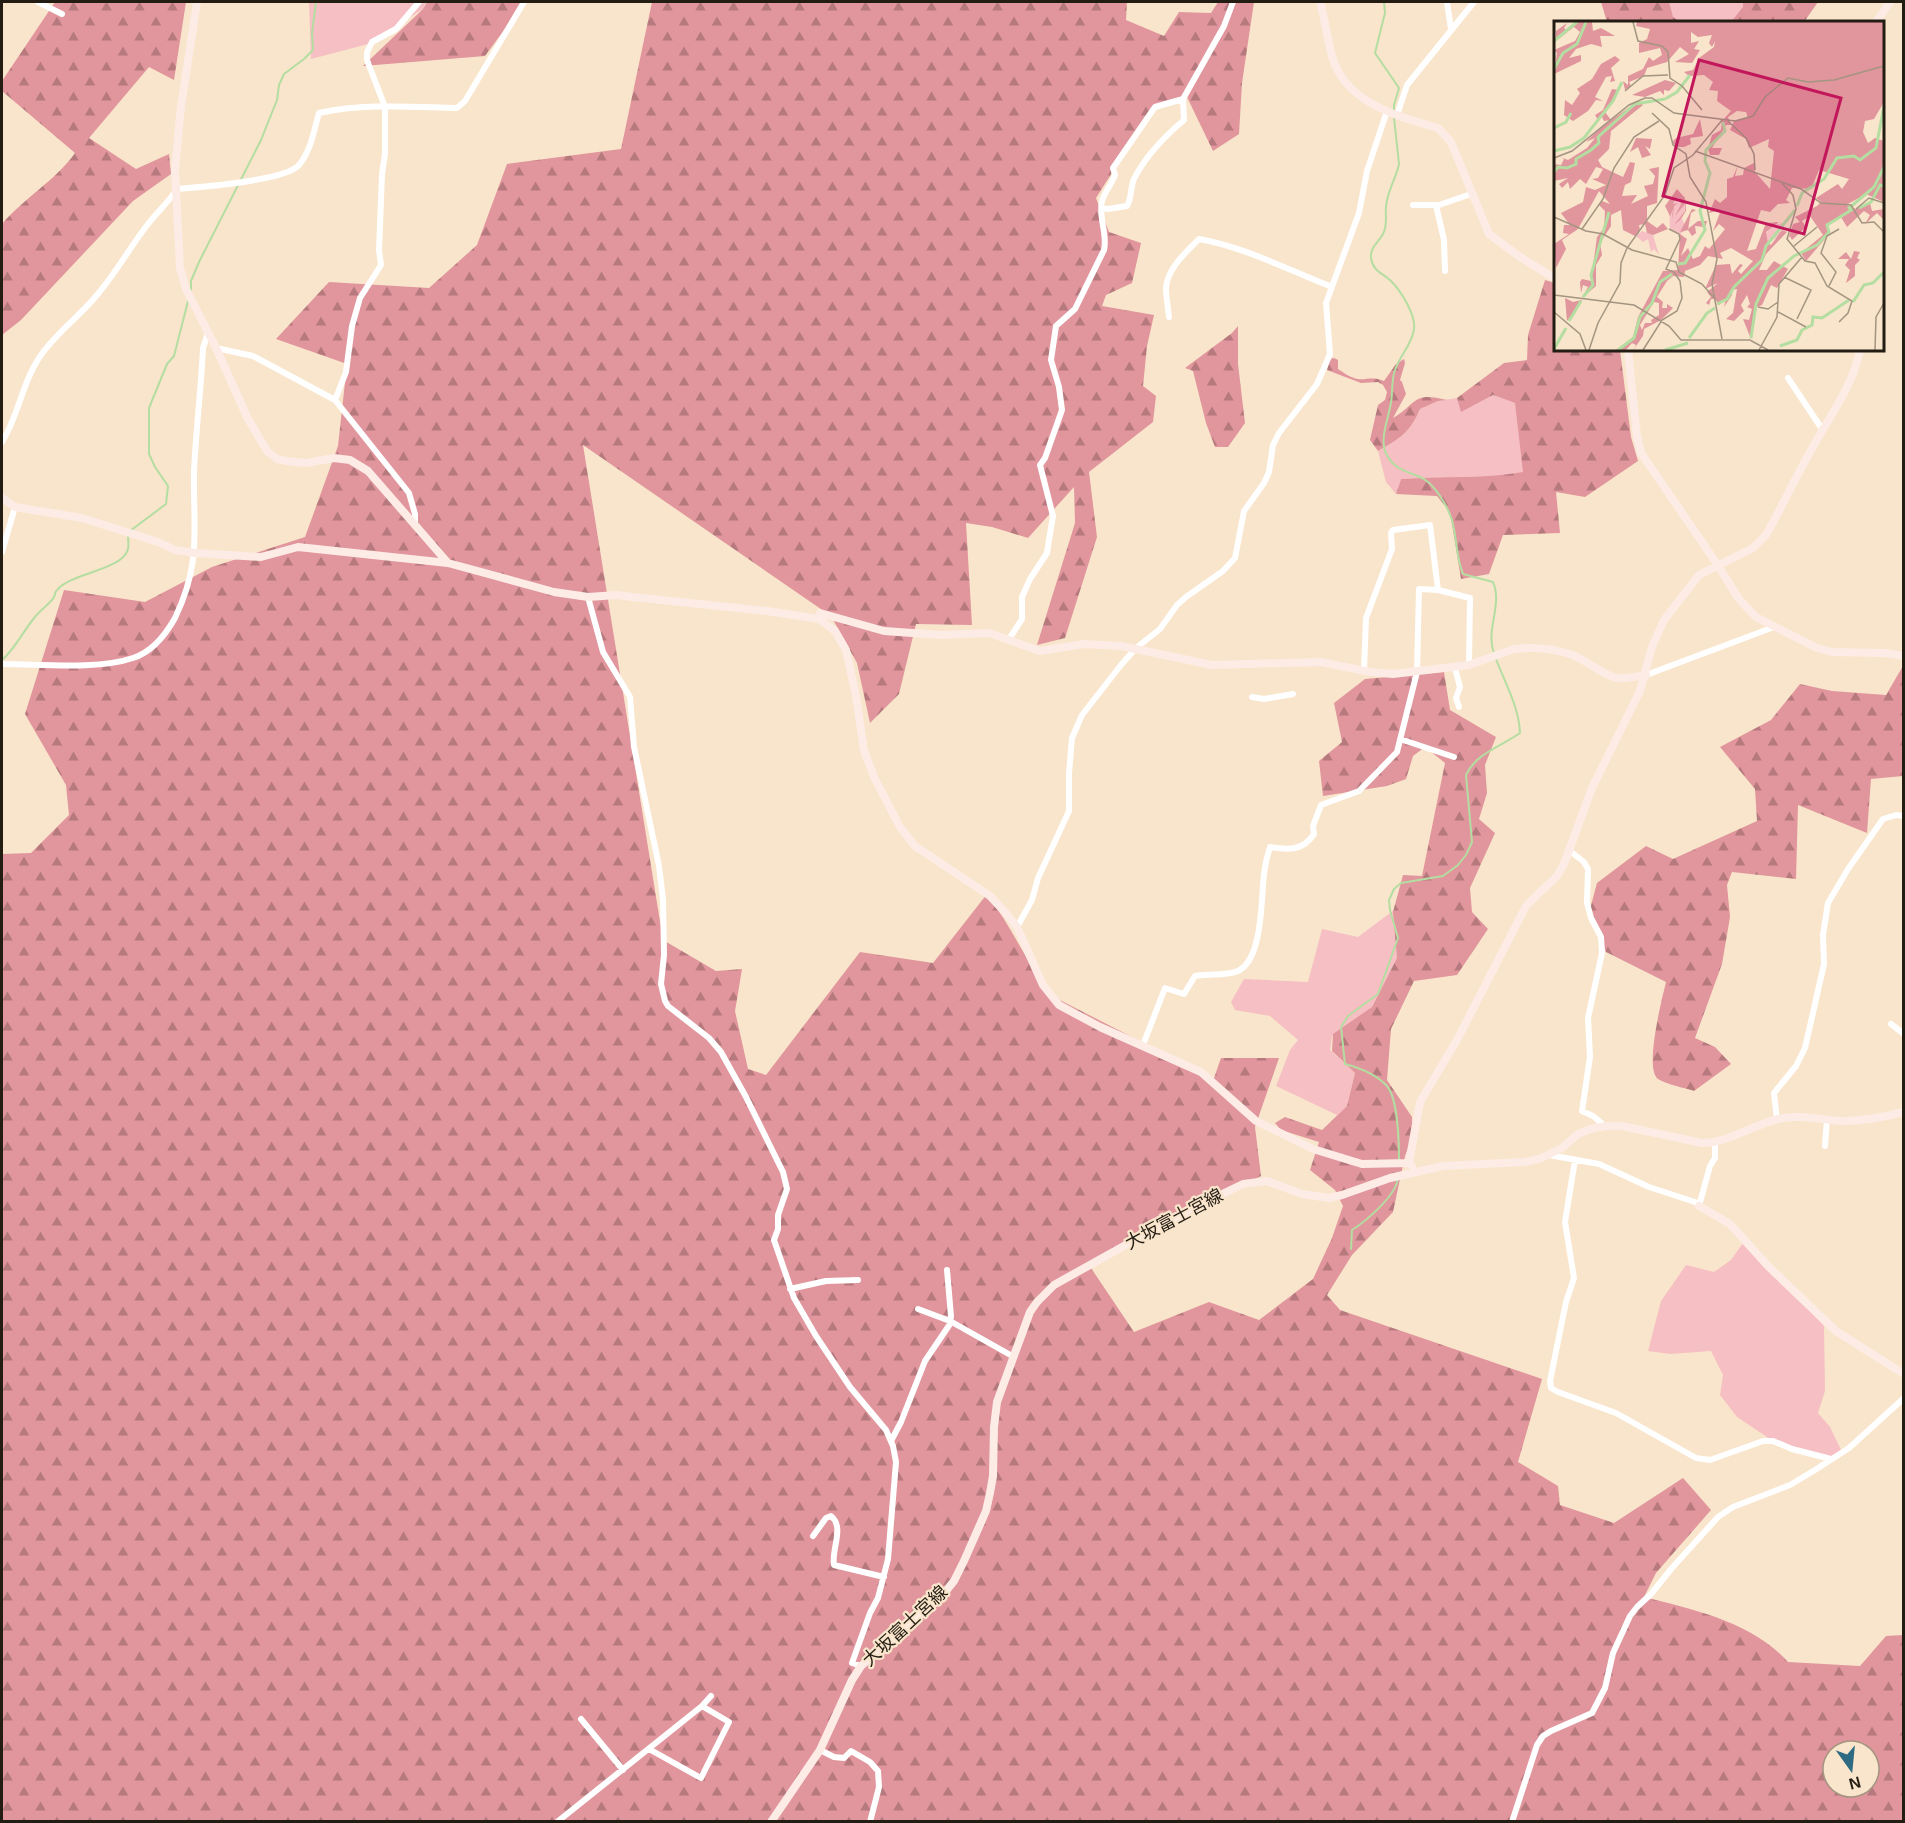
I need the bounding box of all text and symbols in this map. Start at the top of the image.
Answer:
inset map [1554,21,1884,351]
street label: 大坂富士宮線 [1122,1185,1226,1253]
street label: 大坂富士宮線 [859,1582,951,1670]
north arrow [1821,1739,1881,1799]
text: N [1847,1773,1863,1793]

